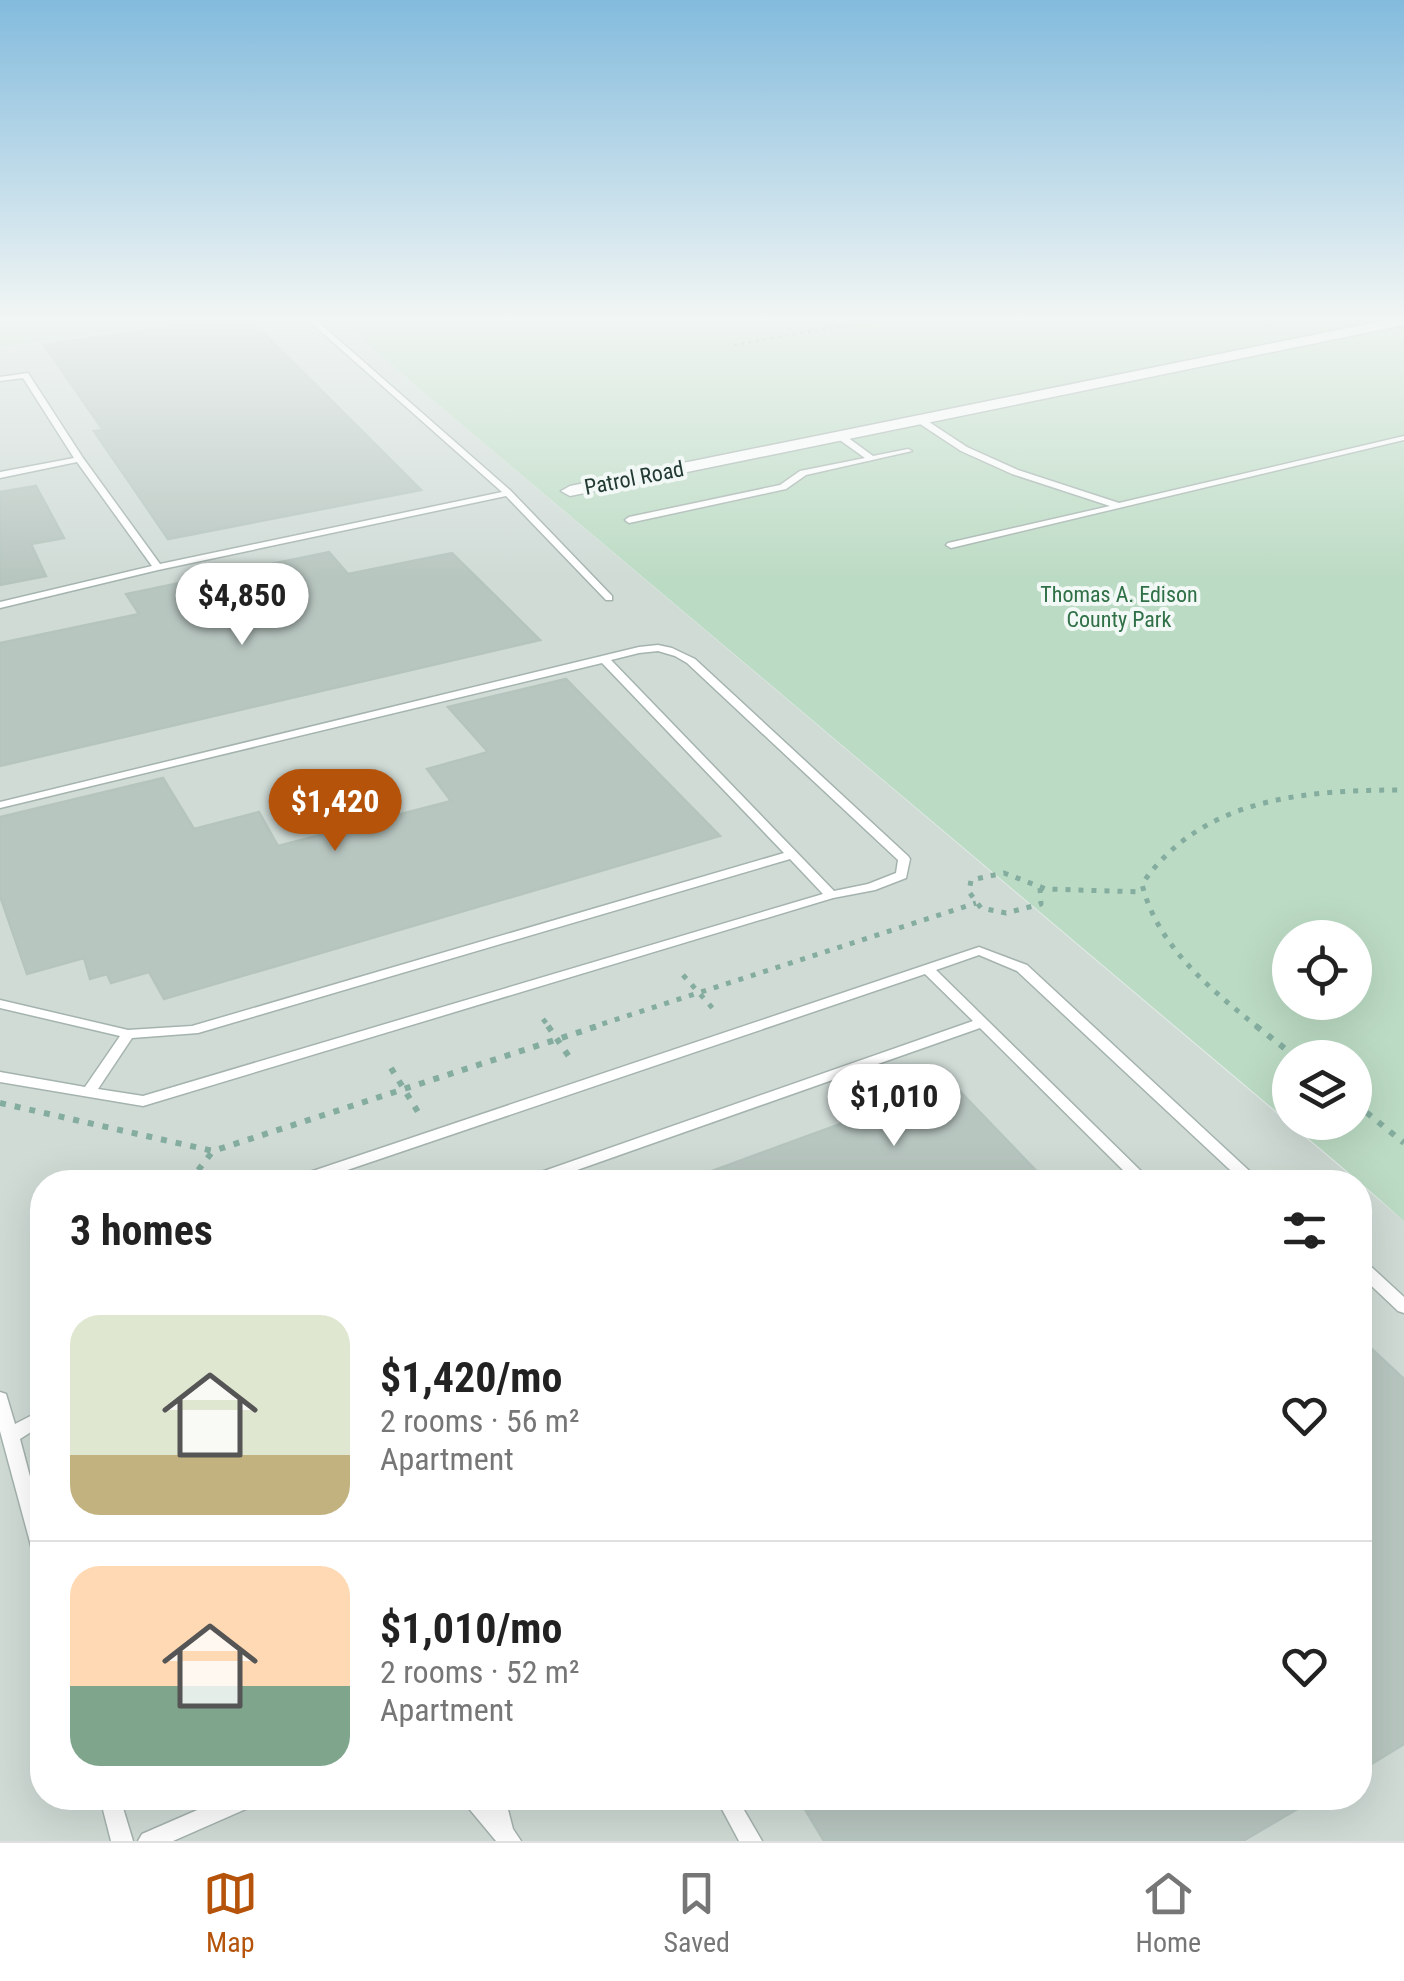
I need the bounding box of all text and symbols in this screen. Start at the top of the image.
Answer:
street label: Patrol Road [582,456,686,500]
pin: $4,850 [161,563,323,648]
text: $4,850 [198,576,286,614]
park label: Thomas A. Edison County Park [1040,582,1198,632]
pin: $1,420 [254,769,416,854]
text: $1,420 [291,782,379,820]
map controls [1272,920,1372,1140]
button: locate [1272,920,1372,1020]
button: layers [1272,1040,1372,1140]
pin: $1,010 [813,1064,975,1149]
text: $1,010 [850,1077,938,1115]
icon: filters [1277,1203,1332,1258]
text: 3 homes [70,1206,213,1255]
text: $1,420/mo [380,1353,562,1402]
icon: home [150,1355,270,1475]
icon: heart [1277,1388,1332,1443]
text: 2 rooms · 56 m² [380,1402,579,1440]
text: Apartment [380,1440,514,1478]
text: $1,010/mo [380,1604,562,1653]
icon: home [150,1606,270,1726]
icon: heart [1277,1639,1332,1694]
text: 2 rooms · 52 m² [380,1653,579,1691]
text: Apartment [380,1691,514,1729]
tab: Map [203,1866,258,1959]
tab: Saved [663,1866,730,1959]
tab: Home [1136,1866,1201,1959]

